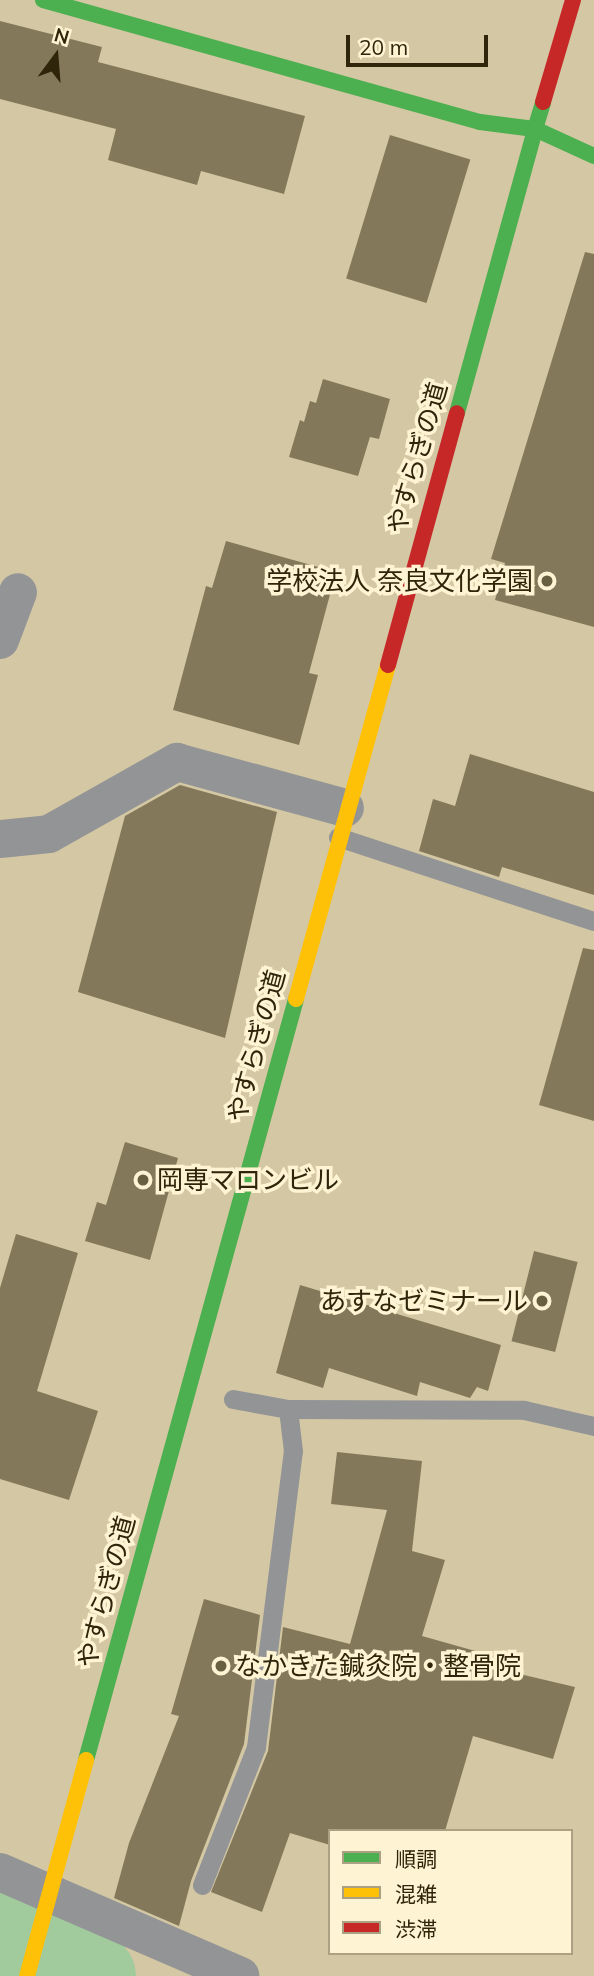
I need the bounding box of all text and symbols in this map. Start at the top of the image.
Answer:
north arrow [21,21,91,91]
scale bar [349,21,491,65]
text: N [52,22,72,49]
text: 20 m [359,34,408,60]
street label: やすらぎの道 [381,379,453,537]
place label: 学校法人 奈良文化学園 [266,565,533,597]
marker: 学校法人 奈良文化学園 [539,573,555,589]
street label: やすらぎの道 [221,967,291,1125]
place label: 岡専マロンビル [157,1164,339,1196]
marker: 岡専マロンビル [135,1172,151,1188]
place label: あすなゼミナール [320,1285,528,1317]
marker: あすなゼミナール [534,1293,550,1309]
street label: やすらぎの道 [71,1513,141,1671]
place label: なかきた鍼灸院・整骨院 [235,1650,521,1682]
marker: なかきた鍼灸院・整骨院 [213,1658,229,1674]
legend [328,1829,573,1955]
text: 順調 [395,1846,437,1872]
text: 混雑 [395,1881,437,1907]
text: 渋滞 [395,1916,437,1942]

